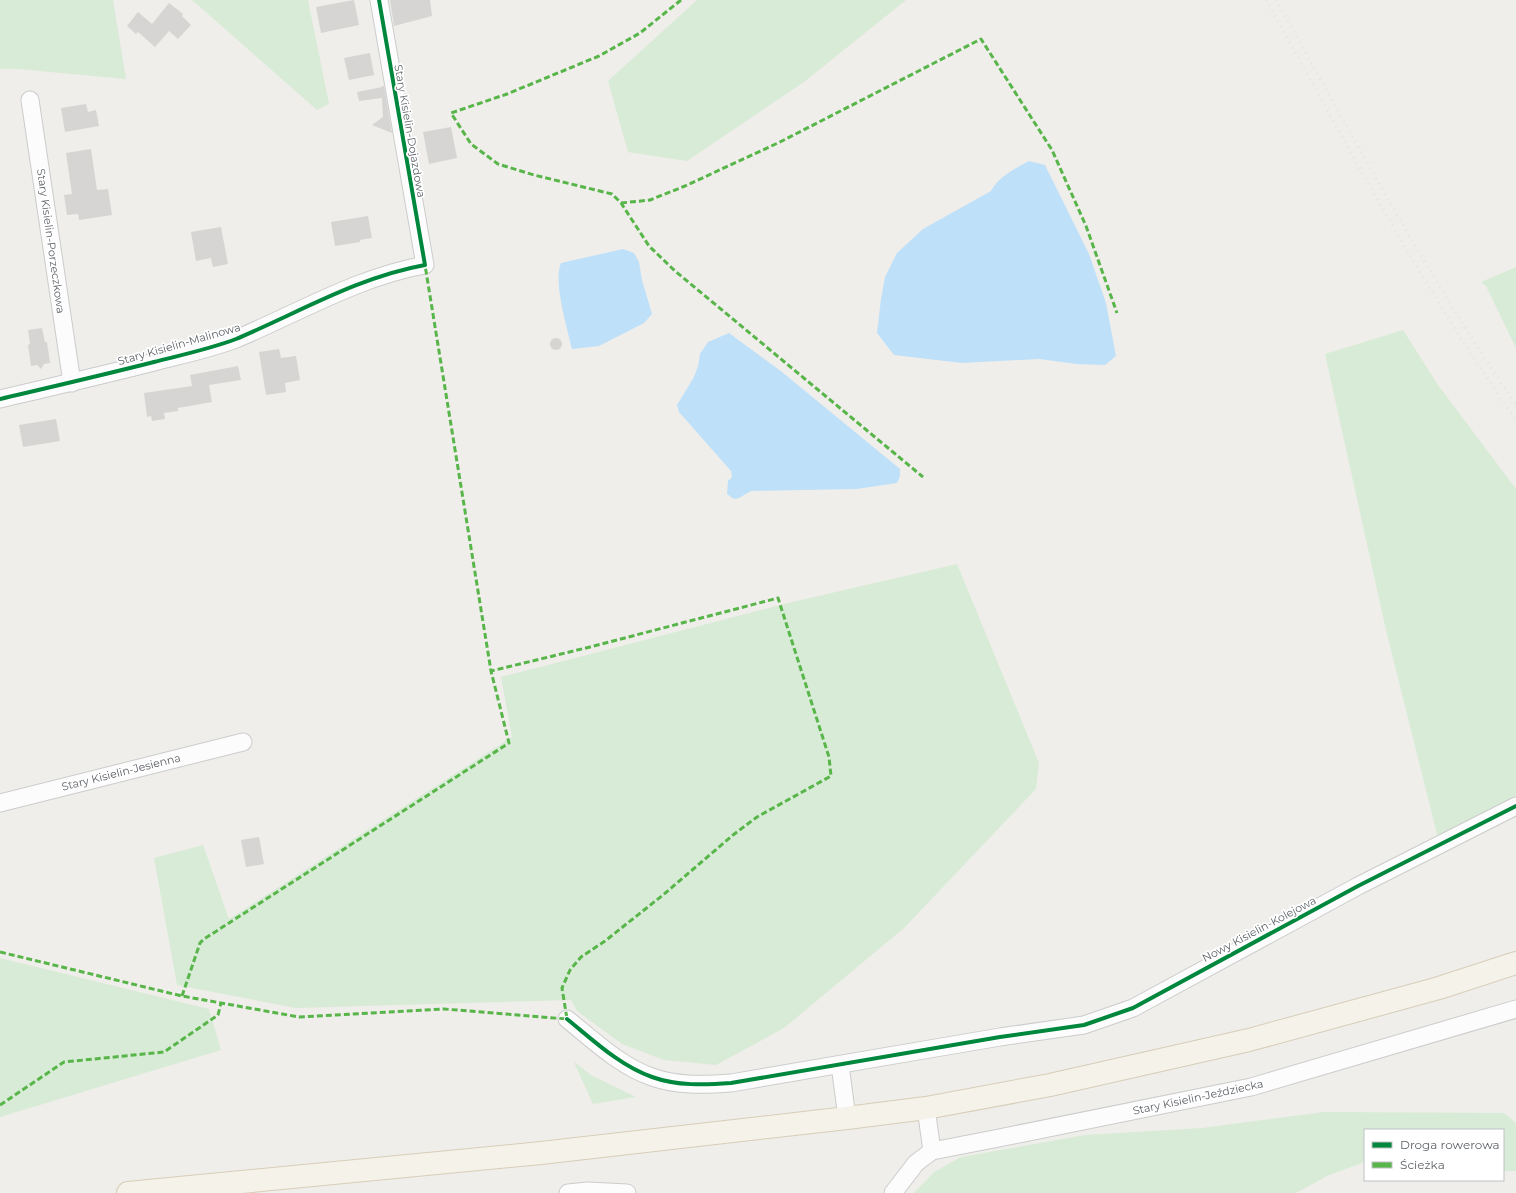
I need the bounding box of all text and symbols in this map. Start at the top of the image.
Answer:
street label: Stary Kisielin-Dojazdowa [391,63,429,199]
street label: Stary Kisielin-Porzeczkowa [34,168,68,314]
street label: Stary Kisielin-Malinowa [116,320,242,368]
street label: Stary Kisielin-Jesienna [60,750,182,794]
street label: Nowy Kisielin-Kolejowa [1200,893,1318,965]
street label: Stary Kisielin-Jeździecka [1131,1076,1265,1118]
legend [1364,1129,1504,1181]
text: Droga rowerowa [1400,1137,1500,1152]
text: Ścieżka [1400,1157,1445,1172]

